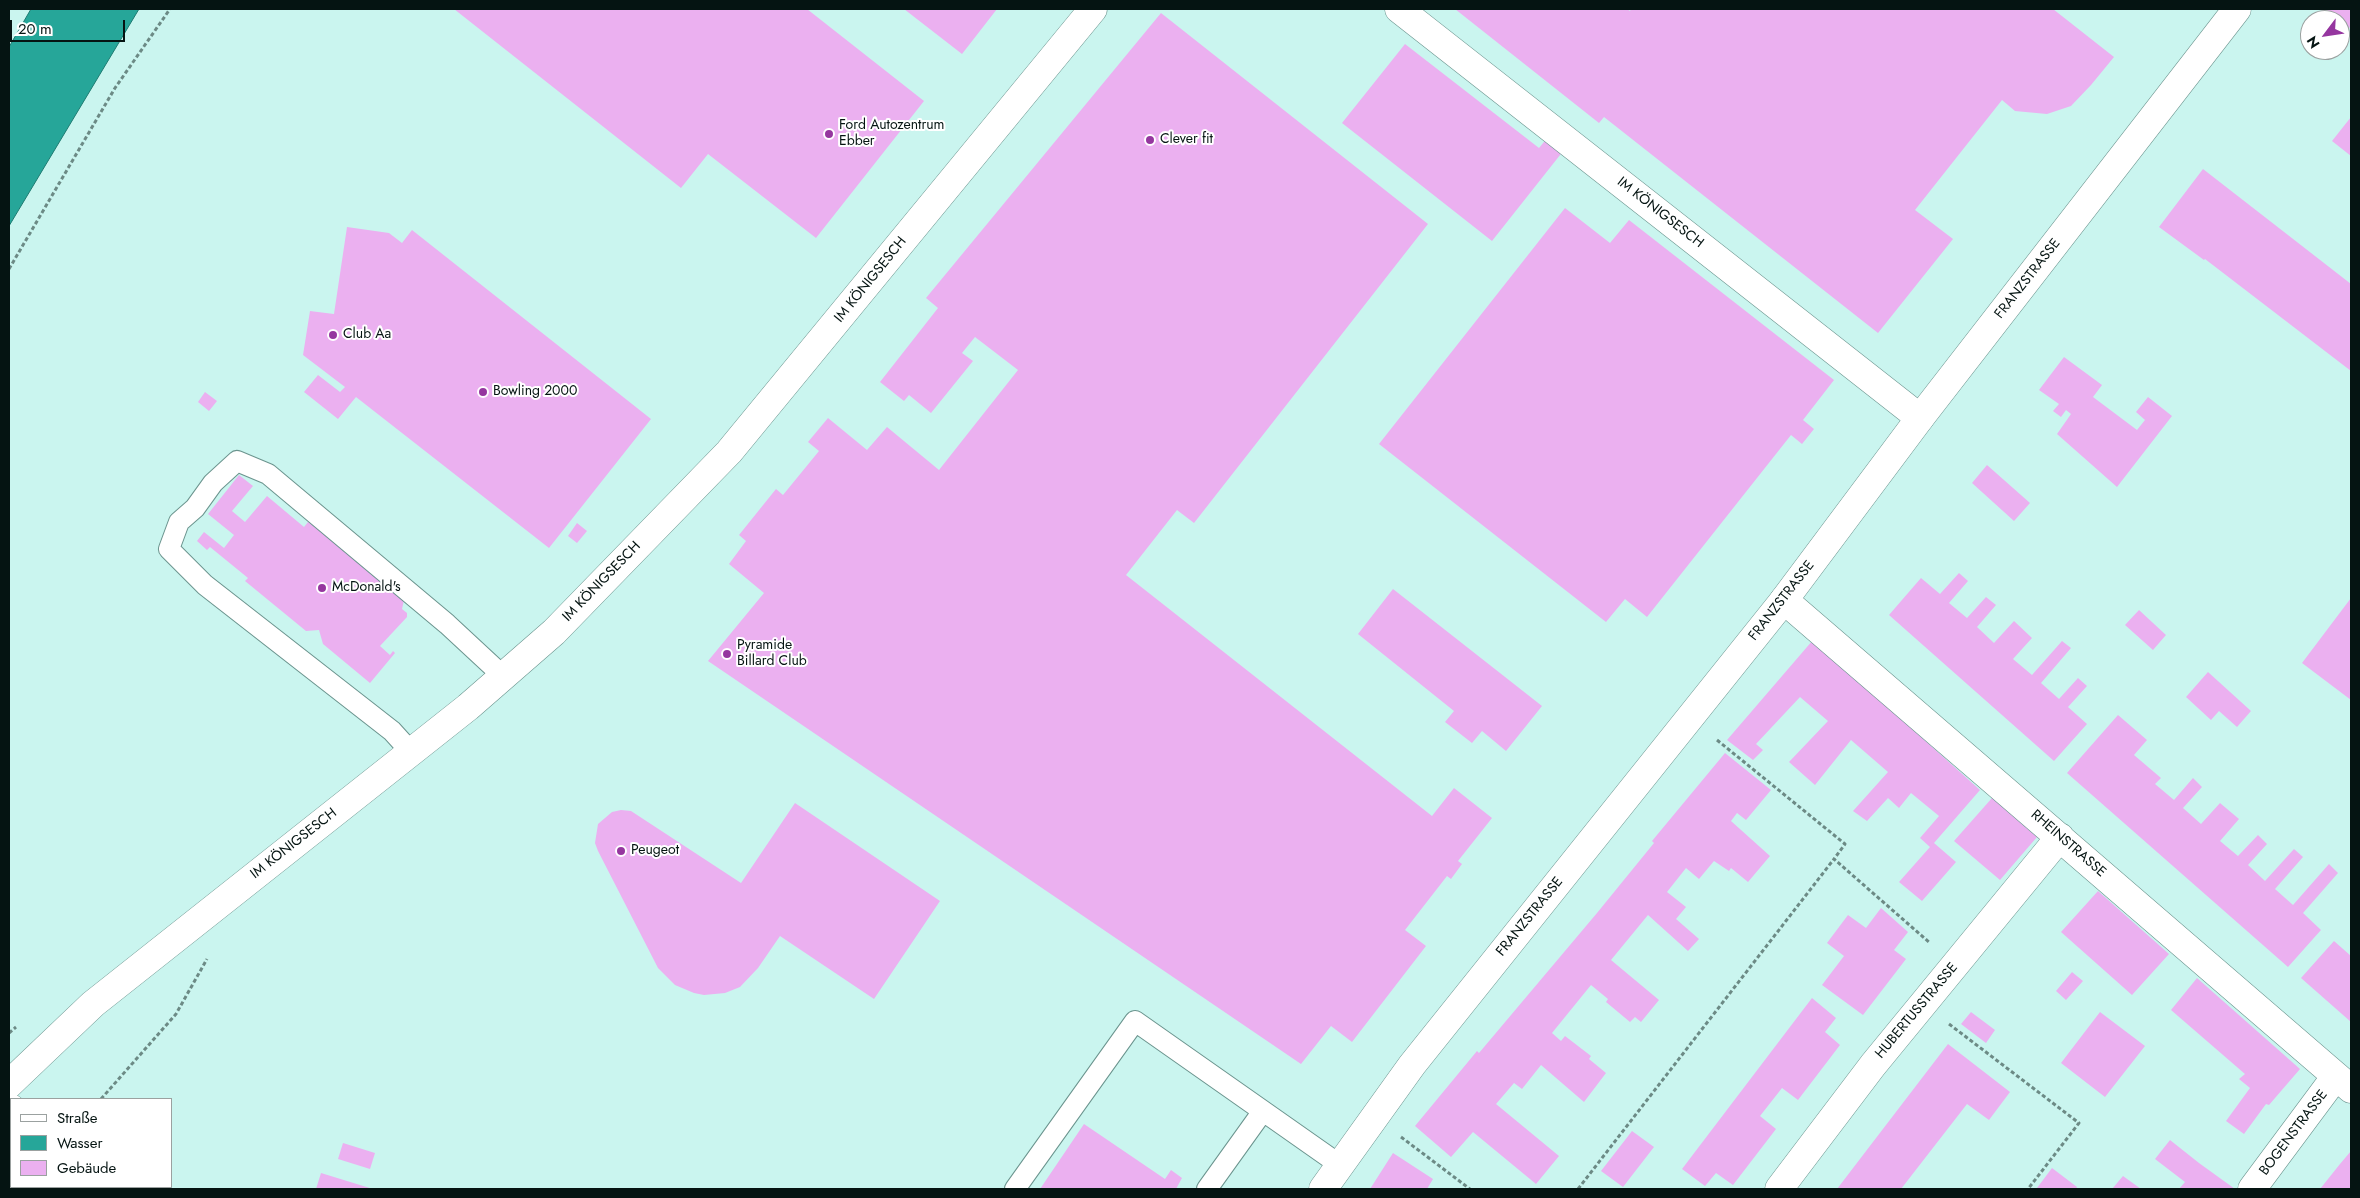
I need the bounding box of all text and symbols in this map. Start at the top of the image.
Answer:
scale bar [12,10,128,42]
north arrow [2300,10,2350,60]
text: 20 m [18,18,52,40]
text: N [2302,32,2324,52]
place label: Ford Autozentrum Ebber [839,118,945,150]
marker: Ford Autozentrum Ebber [823,128,835,140]
place label: Clever fit [1160,132,1213,148]
marker: Clever fit [1144,134,1156,146]
street label: IM KÖNIGSESCH [1613,174,1707,252]
street label: IM KÖNIGSESCH [831,234,911,326]
street label: FRANZSTRASSE [1992,236,2064,322]
place label: Club Aa [343,327,391,343]
marker: Club Aa [327,329,339,341]
place label: Bowling 2000 [493,384,577,400]
marker: Bowling 2000 [477,386,489,398]
street label: IM KÖNIGSESCH [559,538,645,626]
street label: FRANZSTRASSE [1746,558,1818,644]
place label: McDonald's [332,580,401,596]
marker: McDonald's [316,582,328,594]
place label: Pyramide Billard Club [737,638,807,670]
marker: Pyramide Billard Club [721,648,733,660]
street label: IM KÖNIGSESCH [247,805,341,883]
street label: RHEINSTRASSE [2027,807,2109,881]
place label: Peugeot [631,843,679,859]
marker: Peugeot [615,845,627,857]
street label: FRANZSTRASSE [1493,874,1567,960]
street label: HUBERTUSSTRASSE [1872,960,1962,1062]
street label: BOGENSTRASSE [2256,1087,2332,1179]
legend [10,1098,172,1188]
text: Straße [57,1107,97,1129]
text: Wasser [57,1132,103,1154]
text: Gebäude [57,1157,116,1179]

